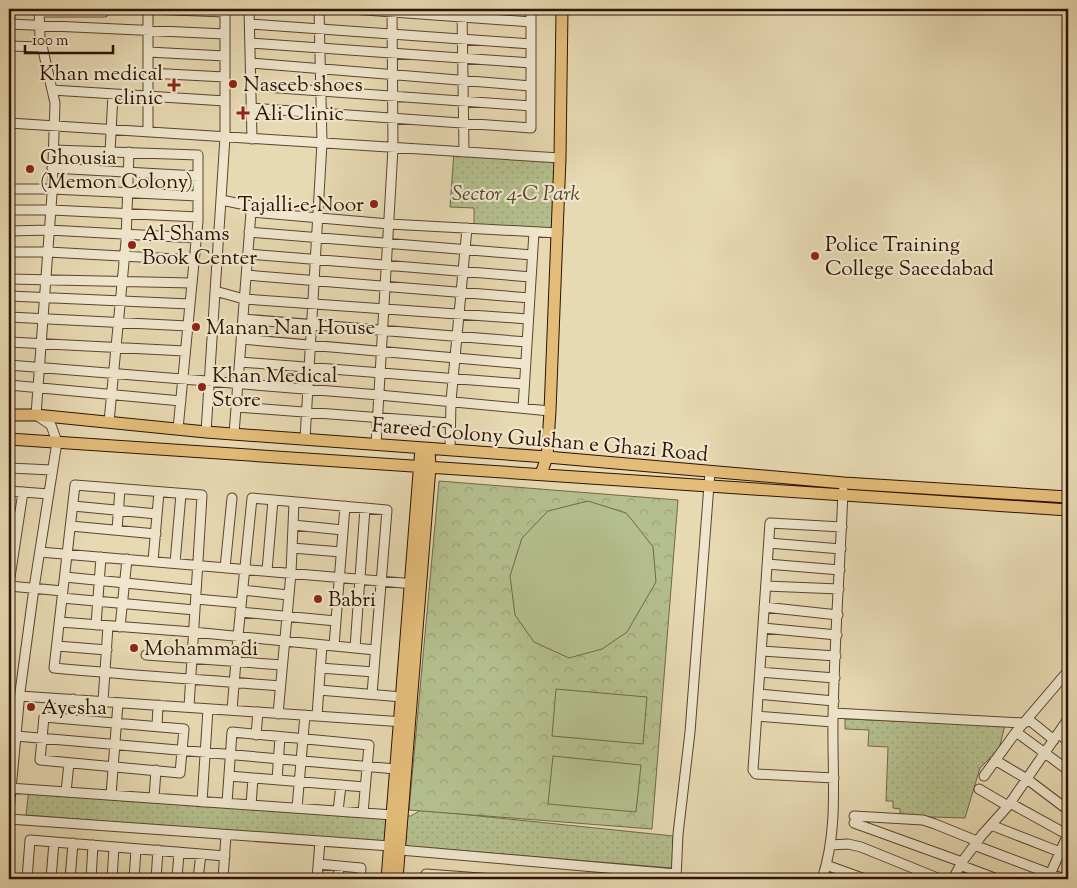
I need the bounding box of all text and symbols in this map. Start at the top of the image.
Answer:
scale bar [25,22,112,54]
text: 100 m [32,31,69,52]
place label: Khan medical clinic [39,60,163,114]
place label: Naseeb shoes [243,71,363,101]
marker: Khan medical clinic [167,78,181,92]
marker: Naseeb shoes [227,78,239,90]
place label: Ali Clinic [254,100,344,130]
marker: Ali Clinic [236,106,250,120]
place label: Ghousia (Memon Colony) [40,144,193,198]
marker: Ghousia (Memon Colony) [24,163,36,175]
park label: Sector 4-C Park [452,180,581,210]
place label: Tajalli-e-Noor [237,191,364,221]
marker: Tajalli-e-Noor [368,198,380,210]
place label: Al Shams Book Center [142,220,257,274]
place label: Police Training College Saeedabad [825,231,994,285]
marker: Al Shams Book Center [126,239,138,251]
marker: Police Training College Saeedabad [809,250,821,262]
place label: Manan Nan House [206,314,375,344]
marker: Manan Nan House [190,321,202,333]
place label: Khan Medical Store [212,362,338,416]
marker: Khan Medical Store [196,381,208,393]
street label: Fareed Colony Gulshan e Ghazi Road [370,411,709,471]
place label: Babri [328,586,376,616]
marker: Babri [312,593,324,605]
place label: Mohammadi [144,635,258,665]
marker: Mohammadi [128,642,140,654]
place label: Ayesha [41,694,107,724]
marker: Ayesha [25,701,37,713]

